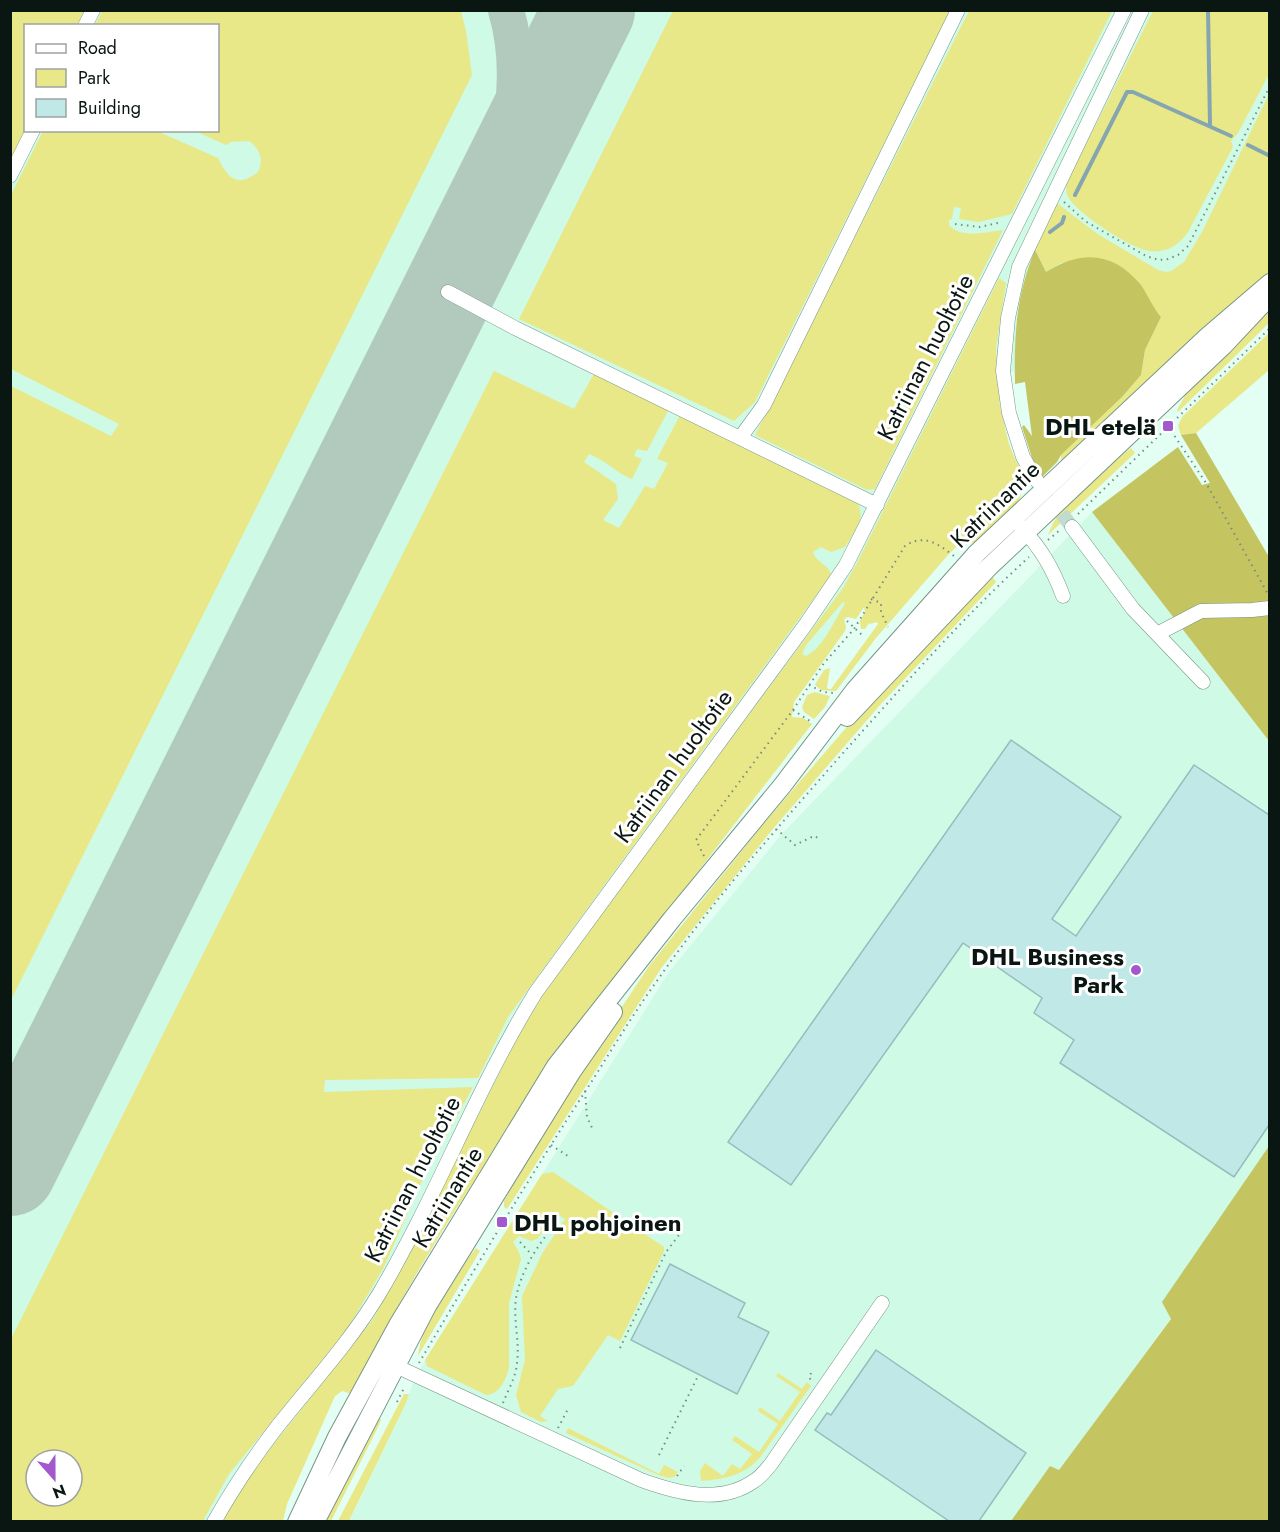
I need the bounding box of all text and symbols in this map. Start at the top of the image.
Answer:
legend [24,24,219,132]
text: Road [78,35,117,61]
text: Park [78,65,110,91]
text: Building [78,95,141,121]
street label: Katriinan huoltotie [868,268,982,446]
place label: DHL etelä [1045,409,1156,444]
marker: DHL etelä [1161,419,1175,433]
street label: Katriinantie [942,452,1048,556]
street label: Katriinan huoltotie [605,682,741,850]
place label: DHL Business Park [971,939,1124,1002]
marker: DHL Business Park [1129,963,1143,977]
street label: Katriinan huoltotie [355,1090,469,1268]
street label: Katriinantie [403,1140,491,1254]
place label: DHL pohjoinen [514,1205,682,1240]
marker: DHL pohjoinen [495,1215,509,1229]
north arrow [24,1448,84,1508]
text: N [49,1479,69,1505]

